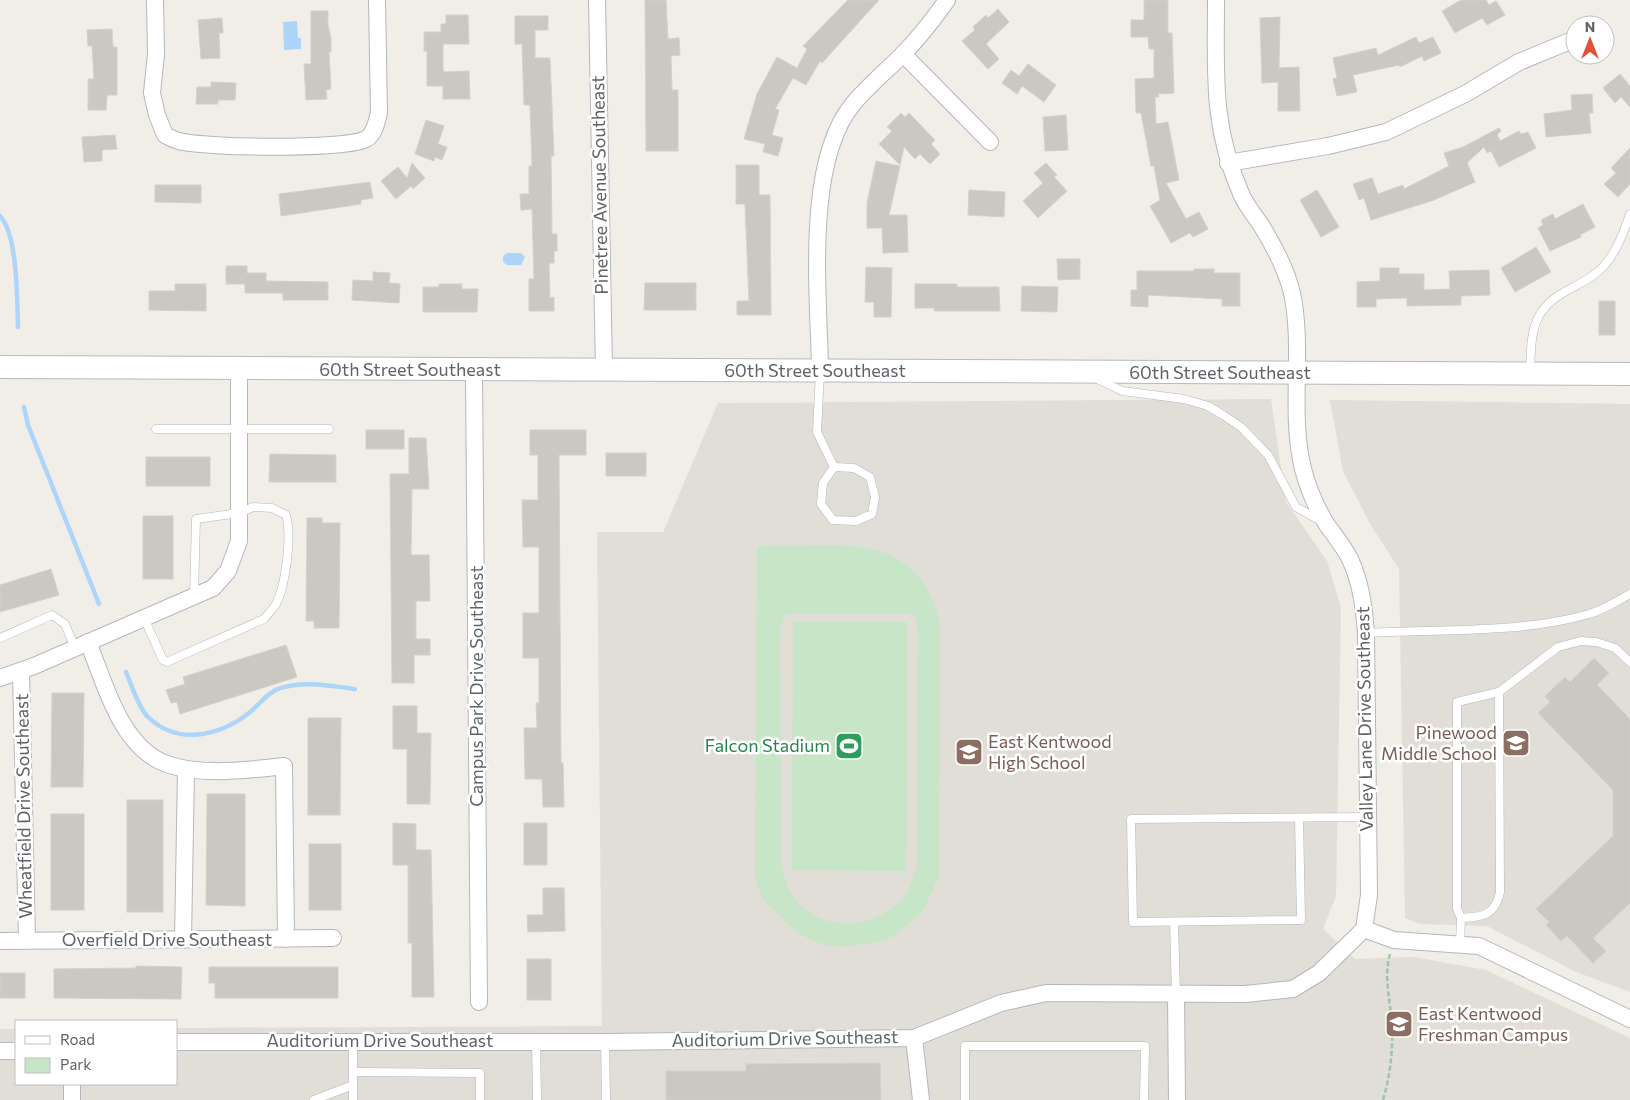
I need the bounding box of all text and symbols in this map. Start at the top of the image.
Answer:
north arrow [1565,15,1615,65]
text: N [1585,18,1595,35]
street label: Pinetree Avenue Southeast [586,75,612,295]
street label: 60th Street Southeast [319,358,501,380]
street label: 60th Street Southeast [724,359,906,381]
street label: 60th Street Southeast [1129,361,1311,383]
street label: Campus Park Drive Southeast [465,565,487,807]
street label: Valley Lane Drive Southeast [1351,606,1377,832]
street label: Wheatfield Drive Southeast [10,693,36,919]
place label: Pinewood Middle School [1381,721,1497,764]
school or university icon: Pinewood Middle School [1501,728,1531,758]
place label: East Kentwood High School [988,730,1112,773]
sports icon: Falcon Stadium [834,731,864,761]
place label: Falcon Stadium [705,734,830,756]
school or university icon: East Kentwood High School [954,737,984,767]
street label: Overfield Drive Southeast [62,928,272,950]
place label: East Kentwood Freshman Campus [1418,1002,1568,1045]
school or university icon: East Kentwood Freshman Campus [1384,1009,1414,1039]
legend [15,1020,178,1085]
street label: Auditorium Drive Southeast [671,1025,899,1051]
street label: Auditorium Drive Southeast [267,1029,493,1051]
text: Road [60,1030,95,1048]
text: Park [60,1055,91,1073]

